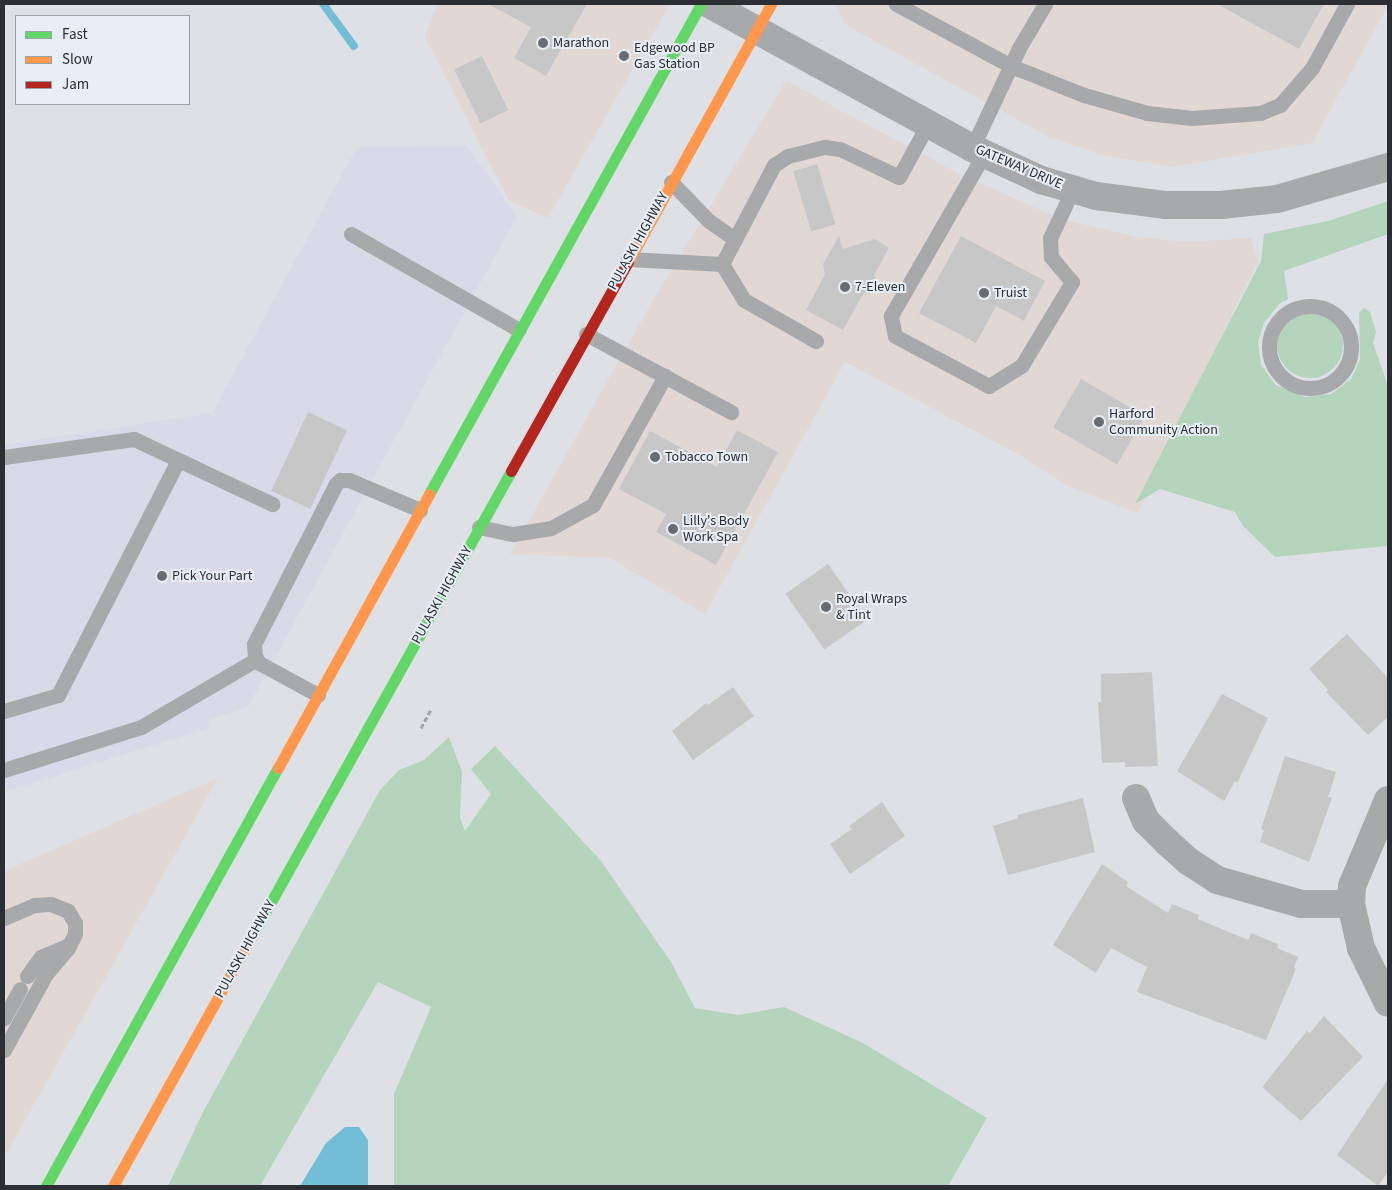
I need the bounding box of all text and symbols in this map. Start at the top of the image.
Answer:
legend [15,15,190,105]
text: Fast [62,24,88,45]
place label: Marathon [553,35,609,51]
marker: Marathon [537,37,549,49]
place label: Edgewood BP Gas Station [634,40,715,72]
text: Slow [62,49,93,70]
marker: Edgewood BP Gas Station [618,50,630,62]
text: Jam [62,74,89,95]
street label: GATEWAY DRIVE [973,141,1065,193]
street label: PULASKI HIGHWAY [604,189,672,293]
place label: 7-Eleven [855,279,905,295]
marker: 7-Eleven [839,281,851,293]
place label: Truist [994,285,1027,301]
marker: Truist [978,287,990,299]
place label: Harford Community Action [1109,406,1218,438]
marker: Harford Community Action [1093,416,1105,428]
place label: Tobacco Town [665,449,748,465]
marker: Tobacco Town [649,451,661,463]
place label: Lilly's Body Work Spa [683,513,749,546]
marker: Lilly's Body Work Spa [667,523,679,535]
street label: PULASKI HIGHWAY [408,543,476,647]
place label: Pick Your Part [172,568,252,584]
marker: Pick Your Part [156,570,168,582]
place label: Royal Wraps & Tint [836,591,907,624]
marker: Royal Wraps & Tint [820,601,832,613]
street label: PULASKI HIGHWAY [211,897,279,1001]

